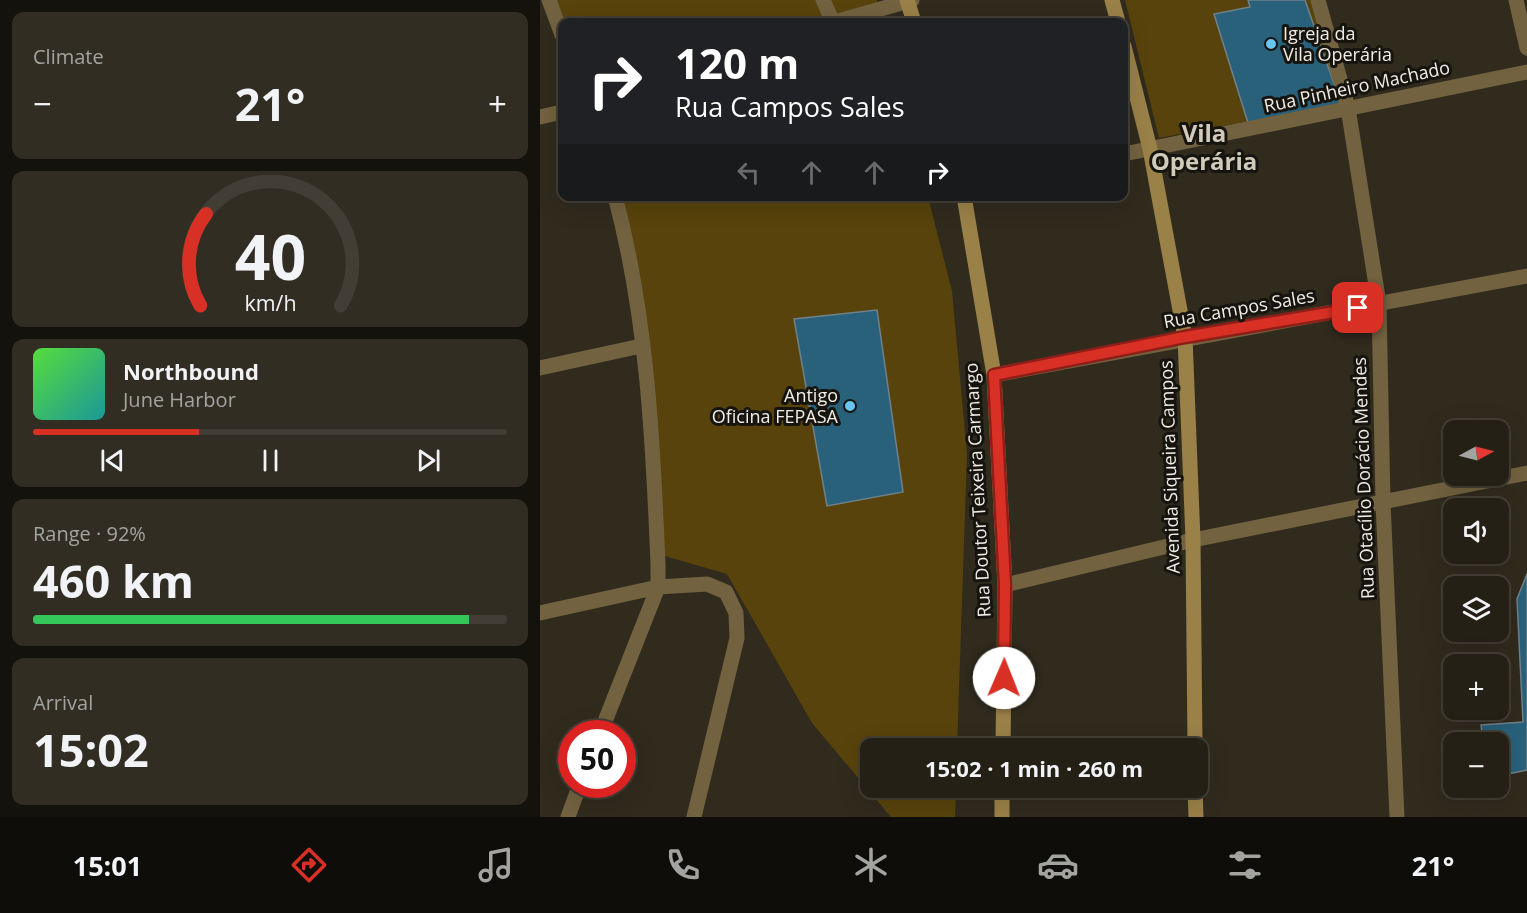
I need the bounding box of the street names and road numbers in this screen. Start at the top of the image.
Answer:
street label: Rua Pinheiro Machado [1262,55,1452,117]
street label: Rua Campos Sales [1161,283,1316,333]
street label: Rua Otacílio Dorácio Mendes [1347,357,1379,599]
street label: Avenida Siqueira Campos [1153,360,1185,574]
street label: Rua Doutor Teixeira Carmargo [958,362,996,618]

